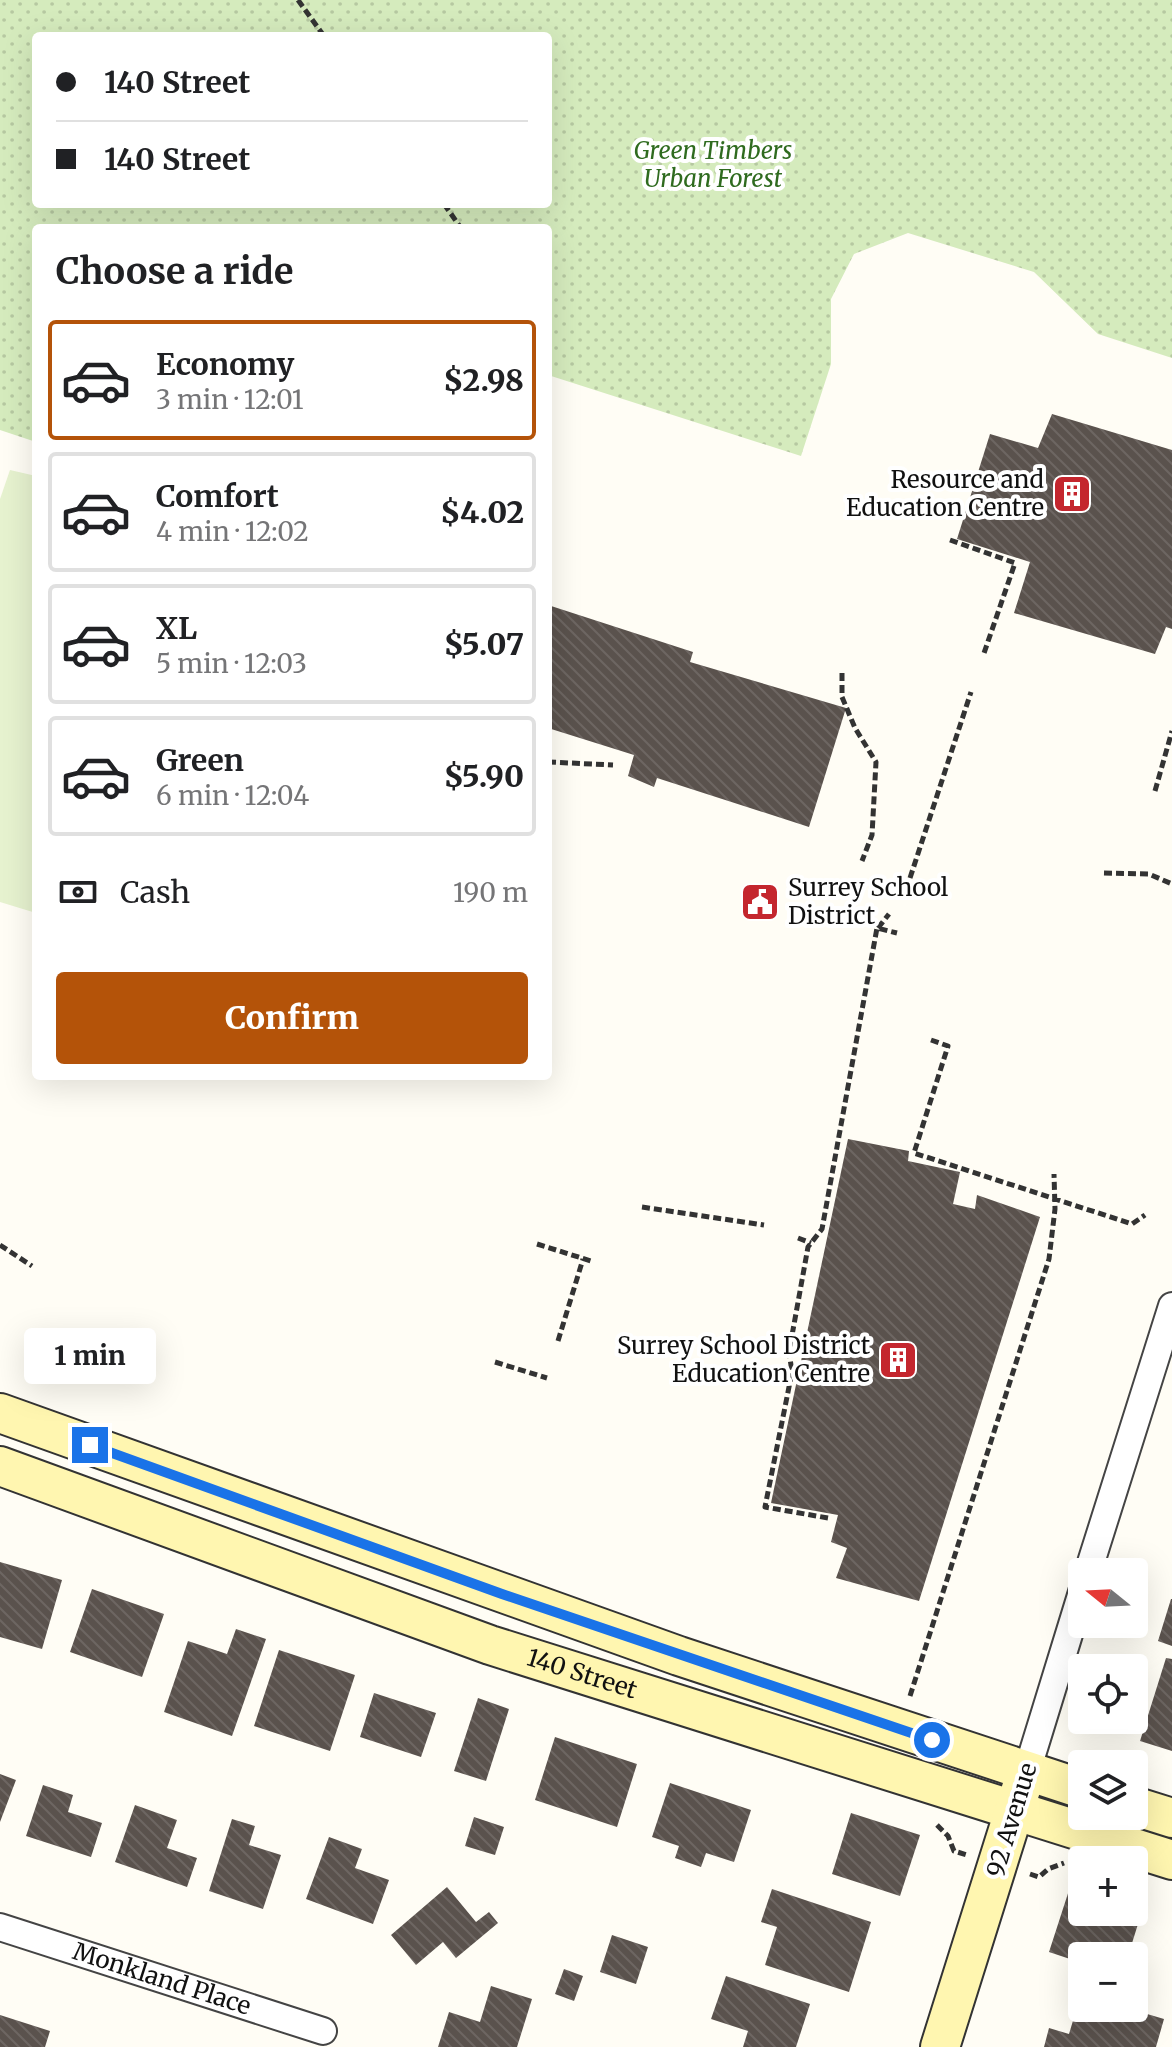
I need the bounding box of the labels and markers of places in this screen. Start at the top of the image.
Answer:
place label: Resource and Education Centre [846,464,1044,523]
building icon: Resource and Education Centre [1051,473,1093,515]
place label: Surrey School District [788,872,948,931]
public building icon: Surrey School District [739,881,781,923]
place label: Surrey School District Education Centre [617,1330,871,1389]
building icon: Surrey School District Education Centre [877,1339,919,1381]

